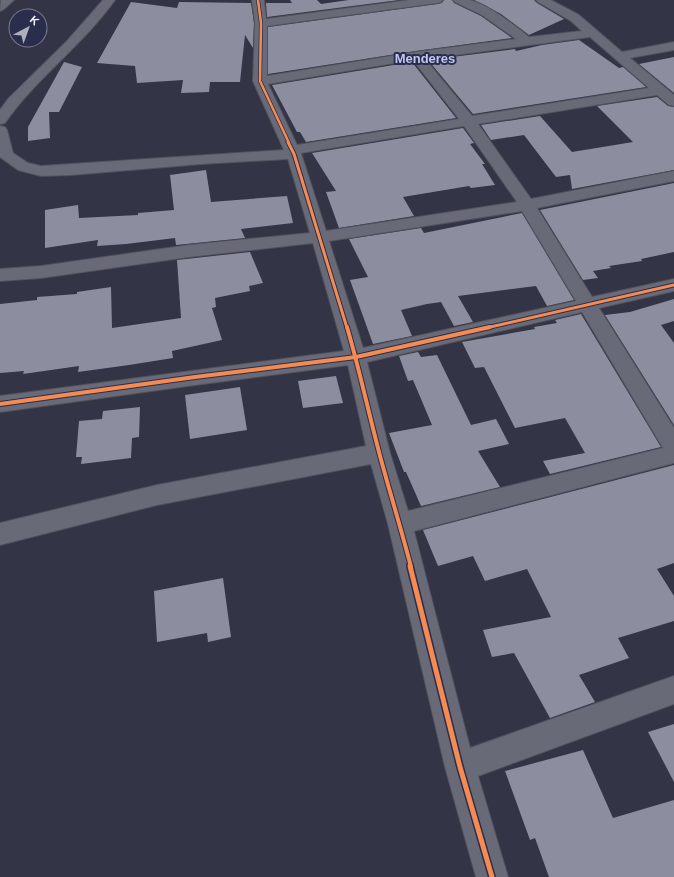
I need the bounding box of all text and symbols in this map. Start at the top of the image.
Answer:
north arrow [8,8,48,48]
text: K [28,13,42,28]
district label: Menderes [395,51,455,66]

